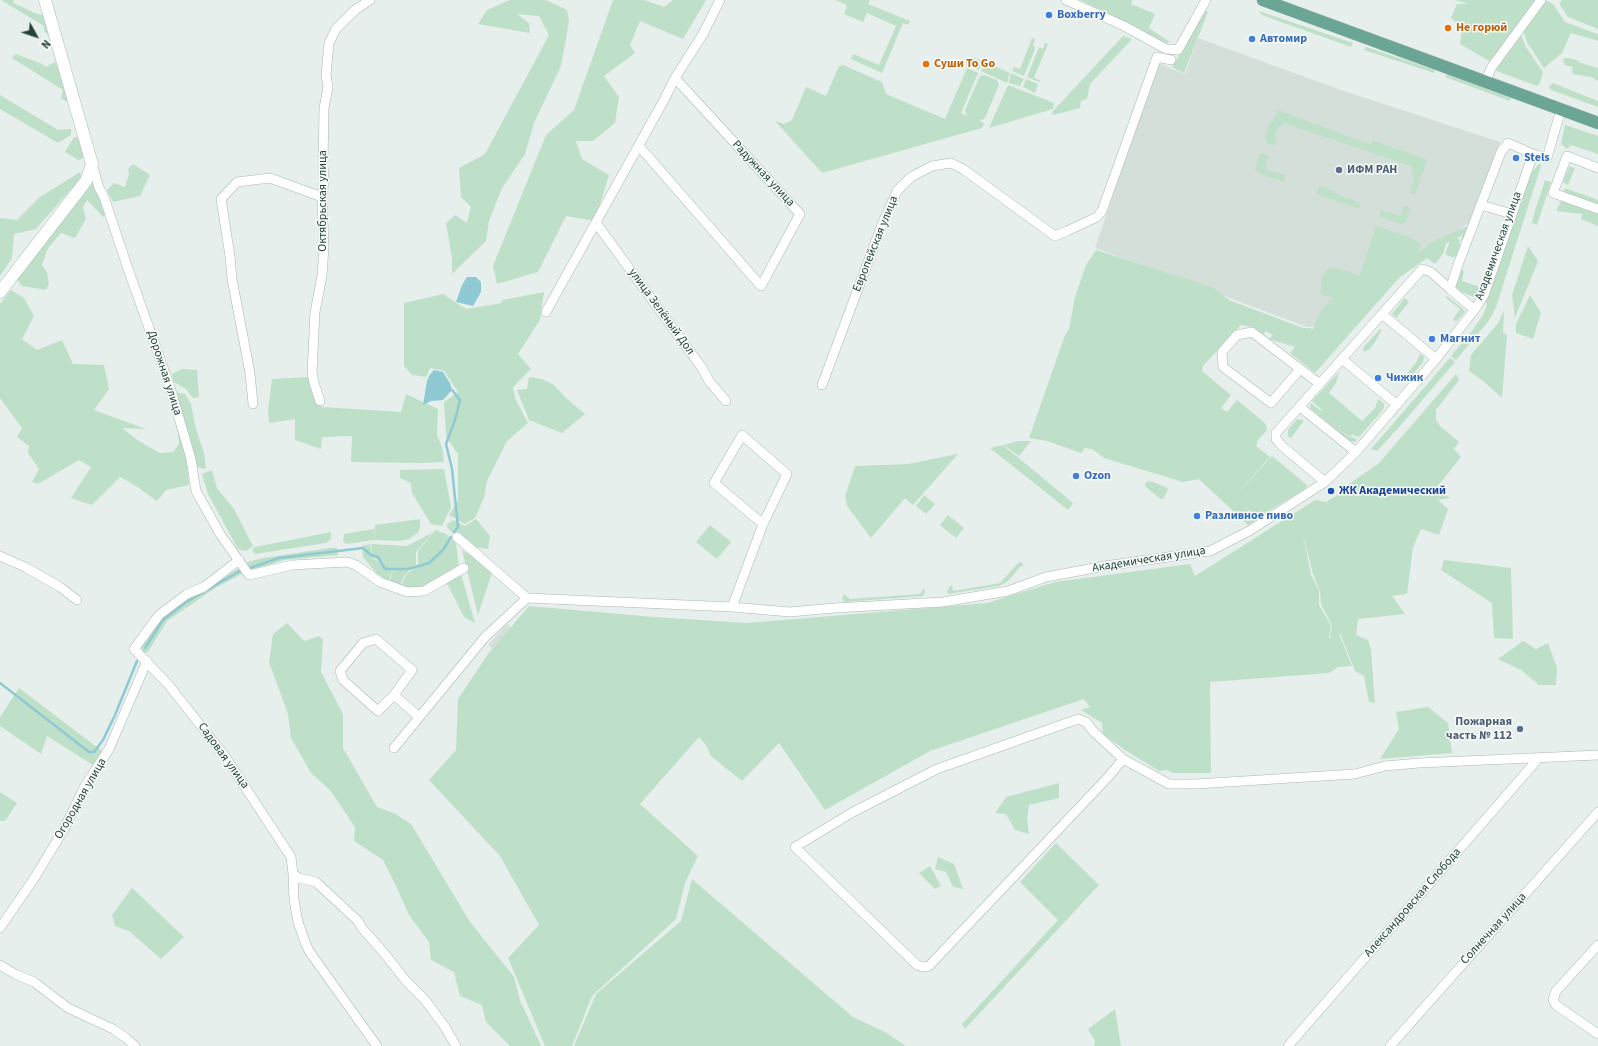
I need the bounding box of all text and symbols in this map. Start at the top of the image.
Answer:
place label: Boxberry [1057,8,1106,22]
marker: Boxberry [1044,10,1054,20]
north arrow [16,16,56,56]
place label: Не горюй [1456,21,1507,35]
marker: Не горюй [1443,23,1453,33]
place label: Автомир [1260,32,1307,46]
marker: Автомир [1247,34,1257,44]
text: N [37,36,54,52]
place label: Суши To Go [934,57,995,71]
marker: Суши To Go [921,59,931,69]
street label: Радужная улица [729,138,797,210]
street label: Октябрьская улица [316,150,330,252]
place label: Stels [1524,151,1550,165]
marker: Stels [1511,153,1521,163]
place label: ИФМ РАН [1347,163,1397,177]
marker: ИФМ РАН [1334,165,1344,175]
street label: Академическая улица [1473,190,1525,302]
street label: Европейская улица [850,194,902,294]
street label: улица Зелёный Дол [625,266,697,358]
street label: Дорожная улица [143,329,185,417]
place label: Магнит [1440,332,1481,346]
marker: Магнит [1427,334,1437,344]
place label: Чижик [1386,371,1423,385]
marker: Чижик [1373,373,1383,383]
place label: Ozon [1084,469,1111,483]
marker: Ozon [1071,471,1081,481]
place label: ЖК Академический [1339,484,1446,498]
marker: ЖК Академический [1326,486,1336,496]
place label: Разливное пиво [1205,509,1293,523]
marker: Разливное пиво [1192,511,1202,521]
street label: Академическая улица [1091,544,1207,576]
place label: Пожарная часть № 112 [1446,715,1512,743]
street label: Садовая улица [194,720,252,792]
marker: Пожарная часть № 112 [1515,724,1525,734]
street label: Огородная улица [52,756,110,842]
street label: Александровская Слобода [1362,845,1464,961]
street label: Солнечная улица [1458,890,1530,968]

